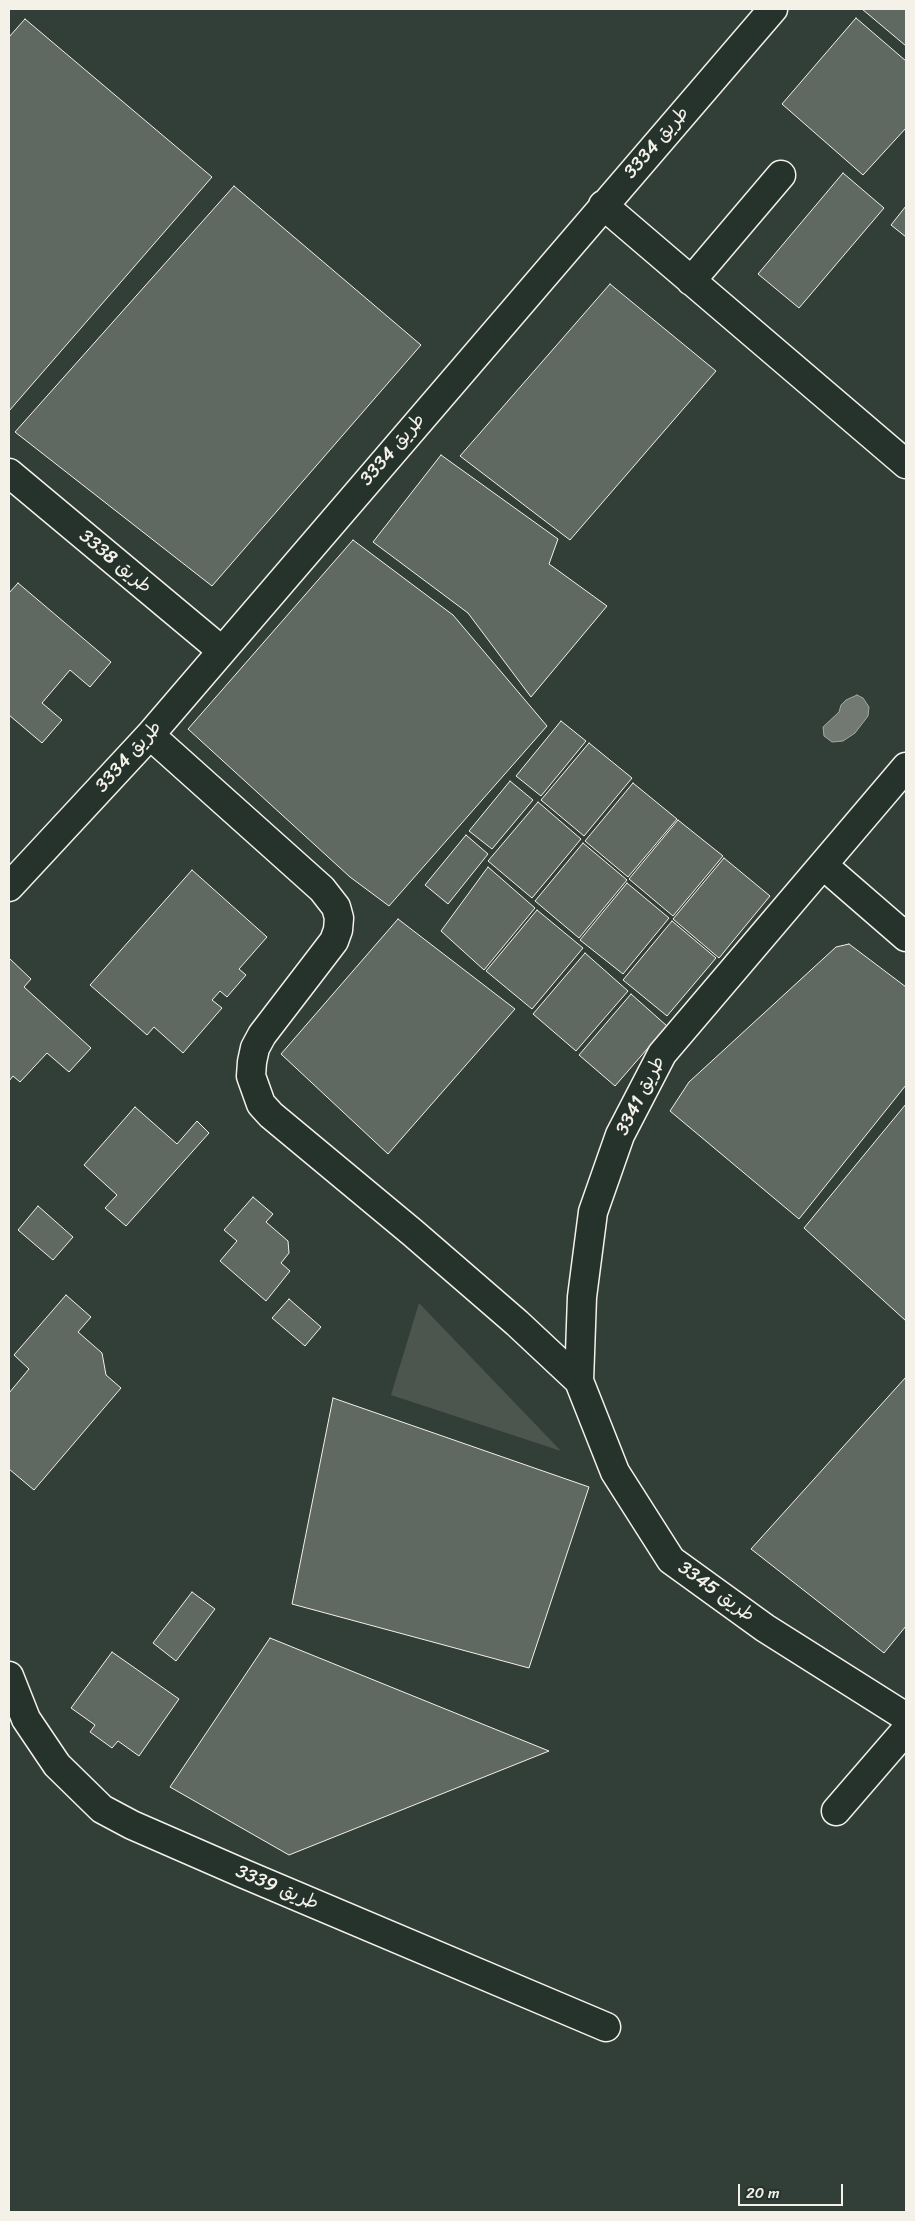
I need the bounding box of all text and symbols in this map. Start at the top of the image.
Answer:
street label: طريق 3334 [620,102,694,184]
street label: طريق 3334 [356,409,430,491]
street label: طريق 3338 [74,525,156,599]
street label: طريق 3334 [91,717,167,797]
street label: طريق 3341 [611,1053,671,1139]
street label: طريق 3345 [673,1557,759,1627]
street label: طريق 3339 [232,1860,322,1916]
scale bar [740,2174,845,2206]
text: 20 m [746,2180,780,2206]

